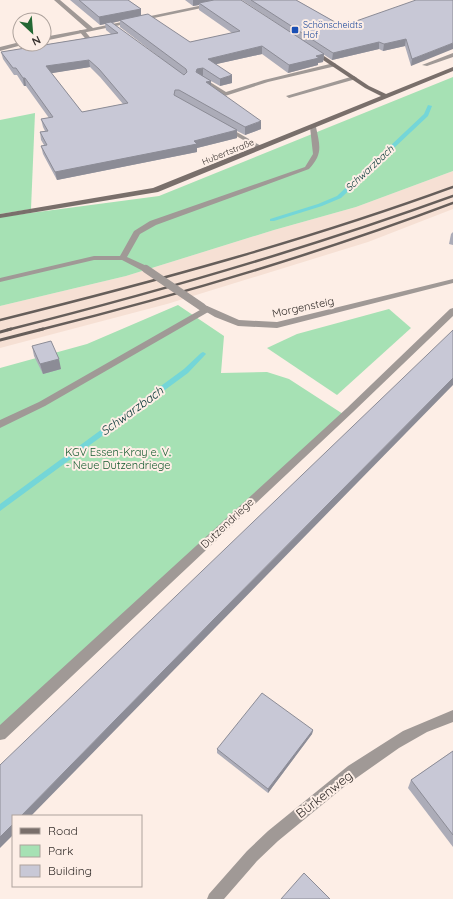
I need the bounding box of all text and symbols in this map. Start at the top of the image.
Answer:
north arrow [12,12,52,52]
place label: Schönscheidts Hof [303,19,362,40]
marker: Schönscheidts Hof [290,25,300,35]
text: N [30,33,43,49]
street label: Hubertstraße [200,136,256,167]
water label: Schwarzbach [342,142,397,194]
street label: Morgensteig [271,294,335,320]
water label: Schwarzbach [97,383,166,438]
park label: KGV Essen-Kray e. V. - Neue Dutzendriege [65,445,171,472]
street label: Dutzendriege [197,495,257,551]
street label: Bürkenweg [292,767,356,821]
legend [12,815,142,887]
text: Road [48,823,78,838]
text: Park [48,843,73,858]
text: Building [48,863,92,878]

